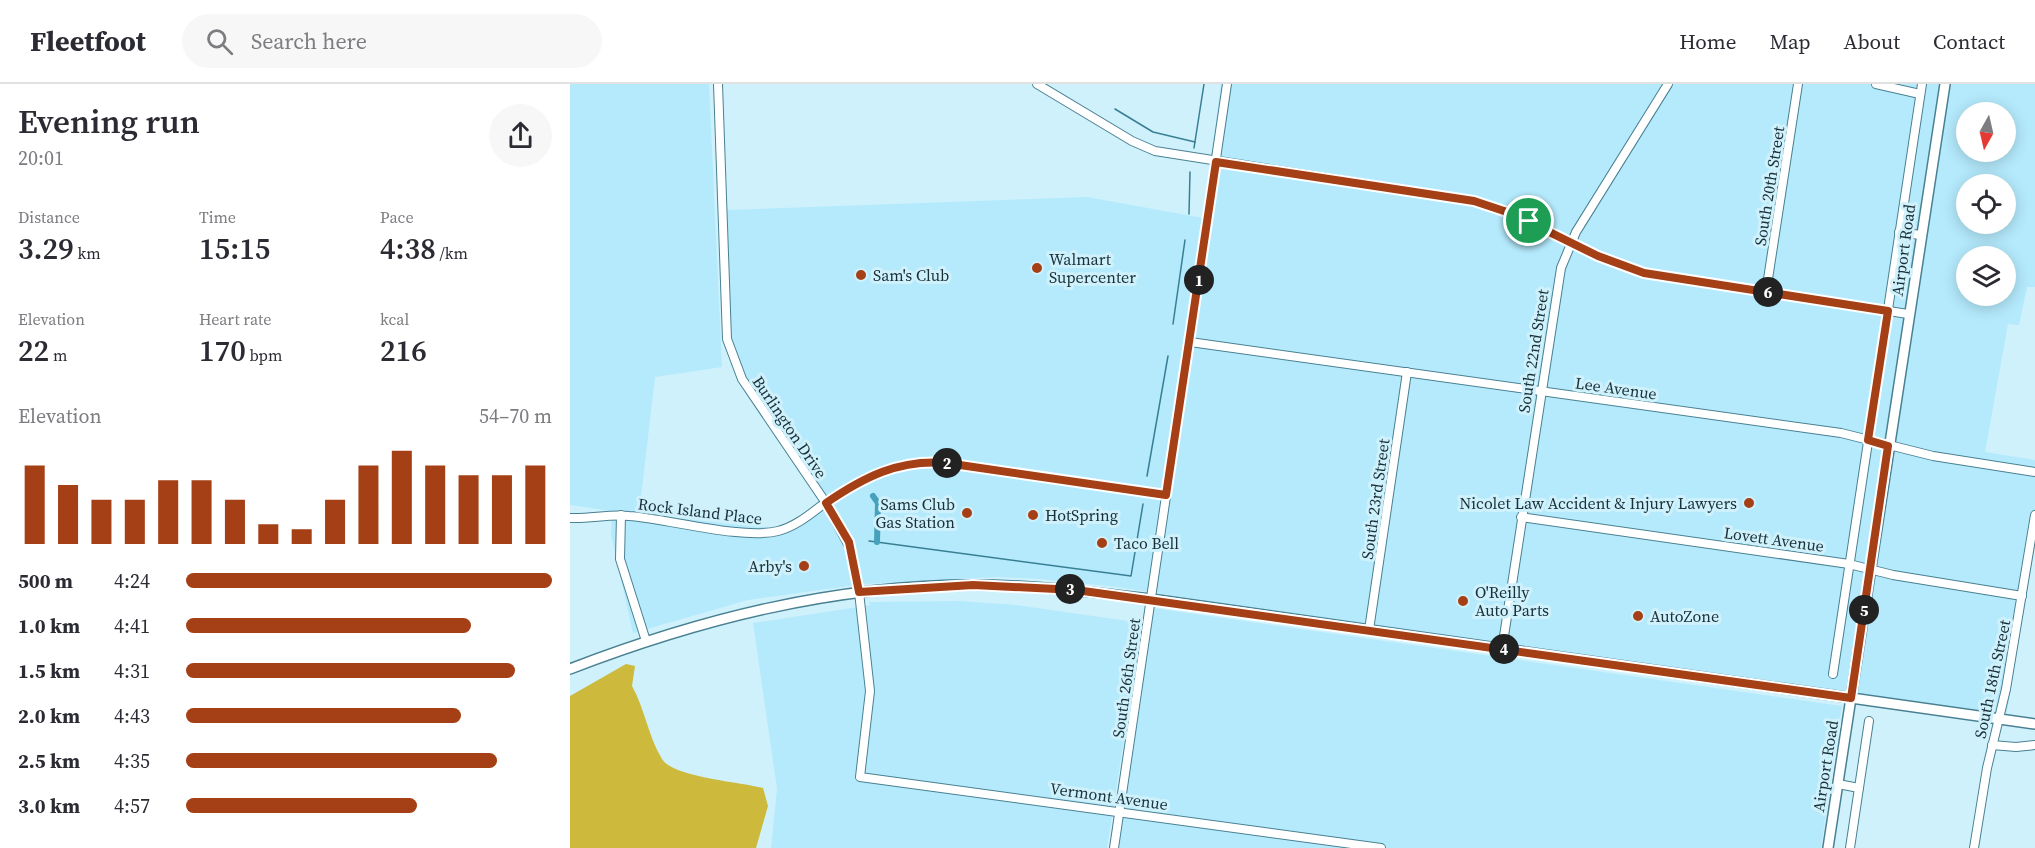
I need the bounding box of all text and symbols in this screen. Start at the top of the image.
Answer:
search box [182,14,602,68]
text: Fleetfoot [30,22,146,60]
icon: search [203,25,236,58]
text: Search here [251,26,367,56]
text: Home [1679,27,1737,56]
text: Map [1770,27,1811,56]
text: About [1844,27,1900,56]
text: Contact [1933,27,2005,56]
text: Evening run [18,99,200,144]
north arrow [1956,102,2016,162]
map controls [1956,102,2016,306]
button: share [489,104,552,167]
street label: South 20th Street [1749,124,1789,247]
text: 20:01 [18,144,64,172]
button: locate [1956,174,2016,234]
pin [1503,195,1554,246]
street label: Airport Road [1886,203,1920,297]
icon: arrive [1512,204,1545,237]
text: Distance [18,206,80,228]
text: Time [199,206,236,228]
text: Pace [380,206,414,228]
text: 3.29 [18,228,74,269]
text: 15:15 [199,228,270,269]
text: 4:38 [380,228,436,269]
text: km [74,242,101,264]
text: /km [436,242,468,264]
button: layers [1956,246,2016,306]
place label: Walmart Supercenter [1049,248,1136,288]
marker: Walmart Supercenter [1030,261,1044,275]
place label: Sam's Club [873,264,949,286]
pin: 1 [1184,265,1214,295]
marker: Sam's Club [854,268,868,282]
text: 1 [1195,269,1203,291]
pin: 6 [1753,277,1783,307]
text: 6 [1764,281,1772,303]
street label: South 22nd Street [1512,287,1554,414]
text: Elevation [18,308,85,330]
text: Heart rate [199,308,271,330]
text: kcal [380,308,409,330]
text: 22 [18,330,49,371]
text: 170 [199,330,246,371]
text: 216 [380,330,427,371]
text: m [49,344,67,366]
text: bpm [246,344,282,366]
street label: Burlington Drive [748,371,832,483]
street label: Lee Avenue [1574,371,1658,405]
text: Elevation [18,402,102,430]
text: 54–70 m [479,402,552,430]
street label: South 23rd Street [1356,437,1394,561]
pin: 2 [932,448,962,478]
text: 2 [943,452,951,474]
street label: Rock Island Place [637,492,763,530]
place label: Nicolet Law Accident & Injury Lawyers [1460,492,1737,514]
place label: Sams Club Gas Station [875,493,955,533]
marker: Nicolet Law Accident & Injury Lawyers [1742,496,1756,510]
place label: HotSpring [1045,504,1118,526]
marker: Sams Club Gas Station [960,506,974,520]
marker: HotSpring [1026,508,1040,522]
street label: Lovett Avenue [1722,521,1826,557]
place label: Taco Bell [1114,532,1179,554]
marker: Taco Bell [1095,536,1109,550]
place label: Arby's [748,555,792,577]
marker: Arby's [797,559,811,573]
text: 500 m [18,567,73,595]
text: 4:24 [114,567,150,595]
pin: 3 [1055,574,1085,604]
text: 3 [1066,578,1074,600]
place label: O'Reilly Auto Parts [1475,581,1549,621]
marker: O'Reilly Auto Parts [1456,594,1470,608]
pin: 5 [1849,595,1879,625]
text: 5 [1860,599,1868,621]
place label: AutoZone [1650,605,1719,627]
marker: AutoZone [1631,609,1645,623]
text: 1.0 km [18,612,80,640]
text: 4:41 [114,612,150,640]
street label: South 26th Street [1107,616,1145,739]
street label: South 18th Street [1969,617,2015,740]
pin: 4 [1489,634,1519,664]
text: 4 [1500,638,1508,660]
text: 1.5 km [18,657,80,685]
text: 4:31 [114,657,150,685]
text: 2.0 km [18,702,80,730]
text: 4:43 [114,702,150,730]
street label: Airport Road [1807,719,1843,813]
text: 2.5 km [18,747,80,775]
text: 4:35 [114,747,150,775]
street label: Vermont Avenue [1049,777,1169,815]
text: 3.0 km [18,792,80,820]
text: 4:57 [114,792,150,820]

